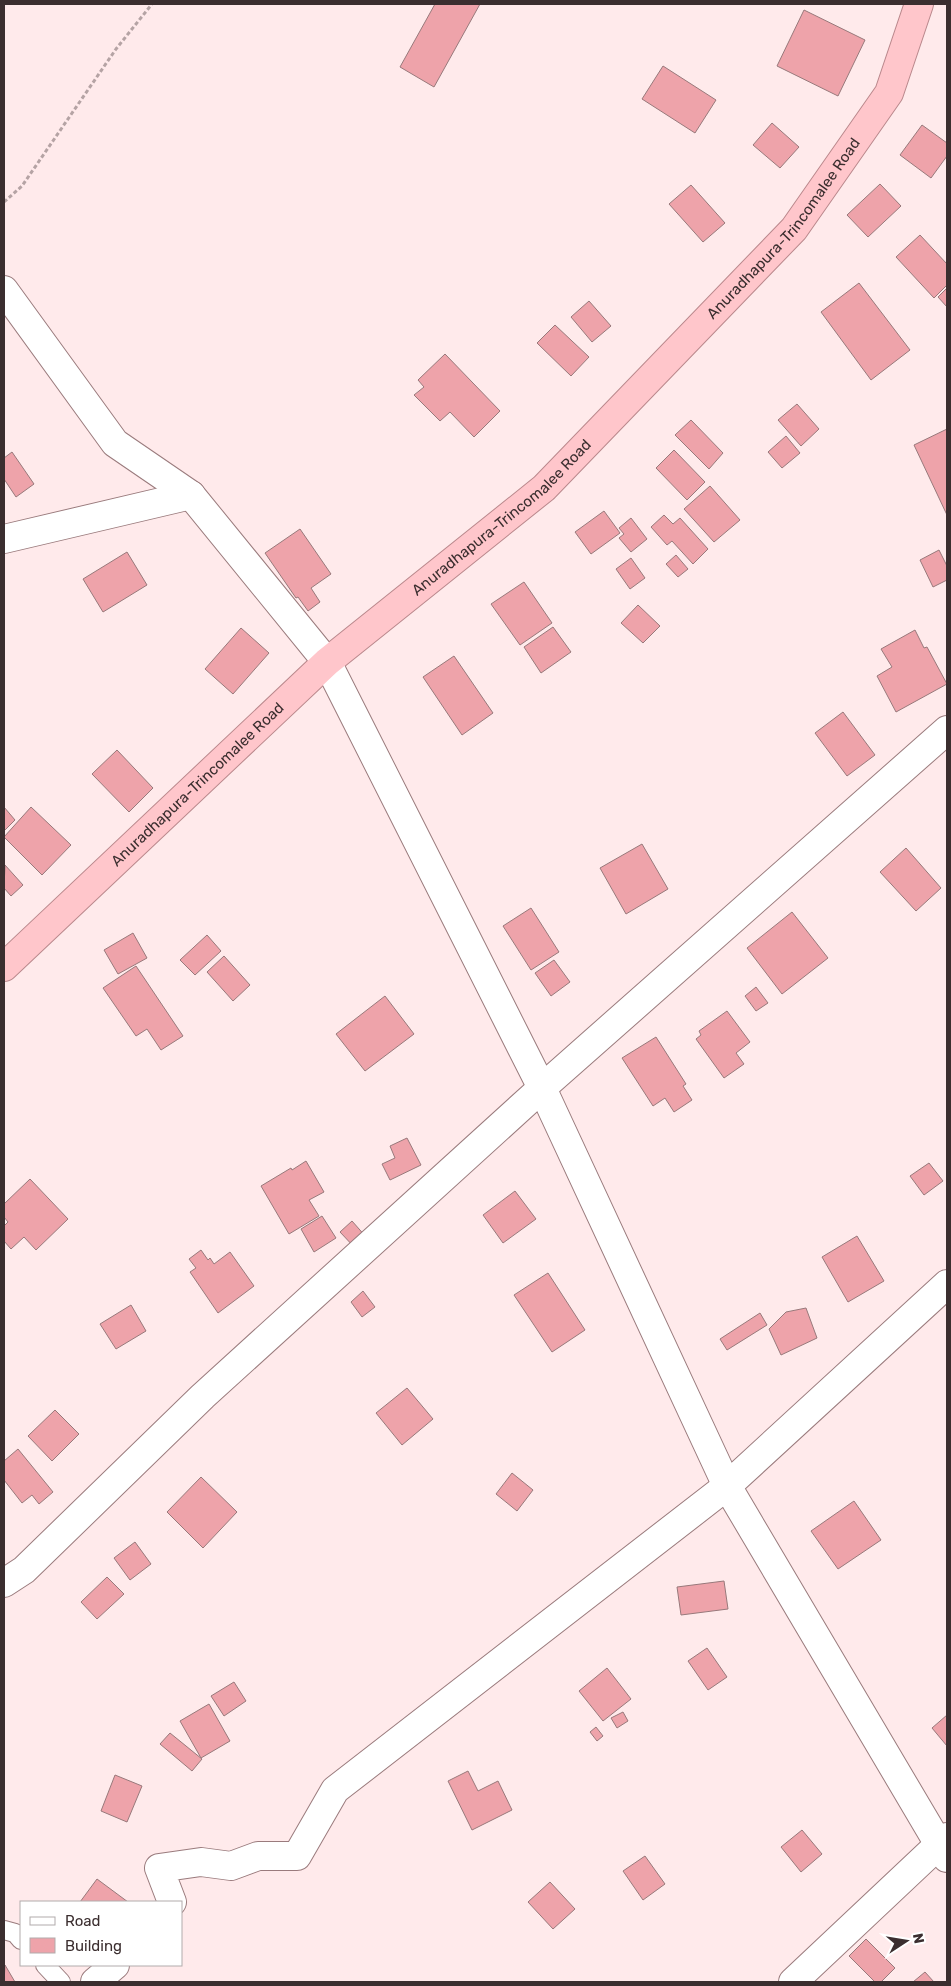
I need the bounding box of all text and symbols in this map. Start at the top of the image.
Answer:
street label: Anuradhapura-Trincomalee Road [703,134,864,323]
street label: Anuradhapura-Trincomalee Road [408,436,595,599]
street label: Anuradhapura-Trincomalee Road [107,699,287,870]
legend [20,1901,182,1966]
text: Road [65,1912,101,1930]
north arrow [881,1916,931,1966]
text: N [909,1932,928,1945]
text: Building [65,1937,122,1955]

